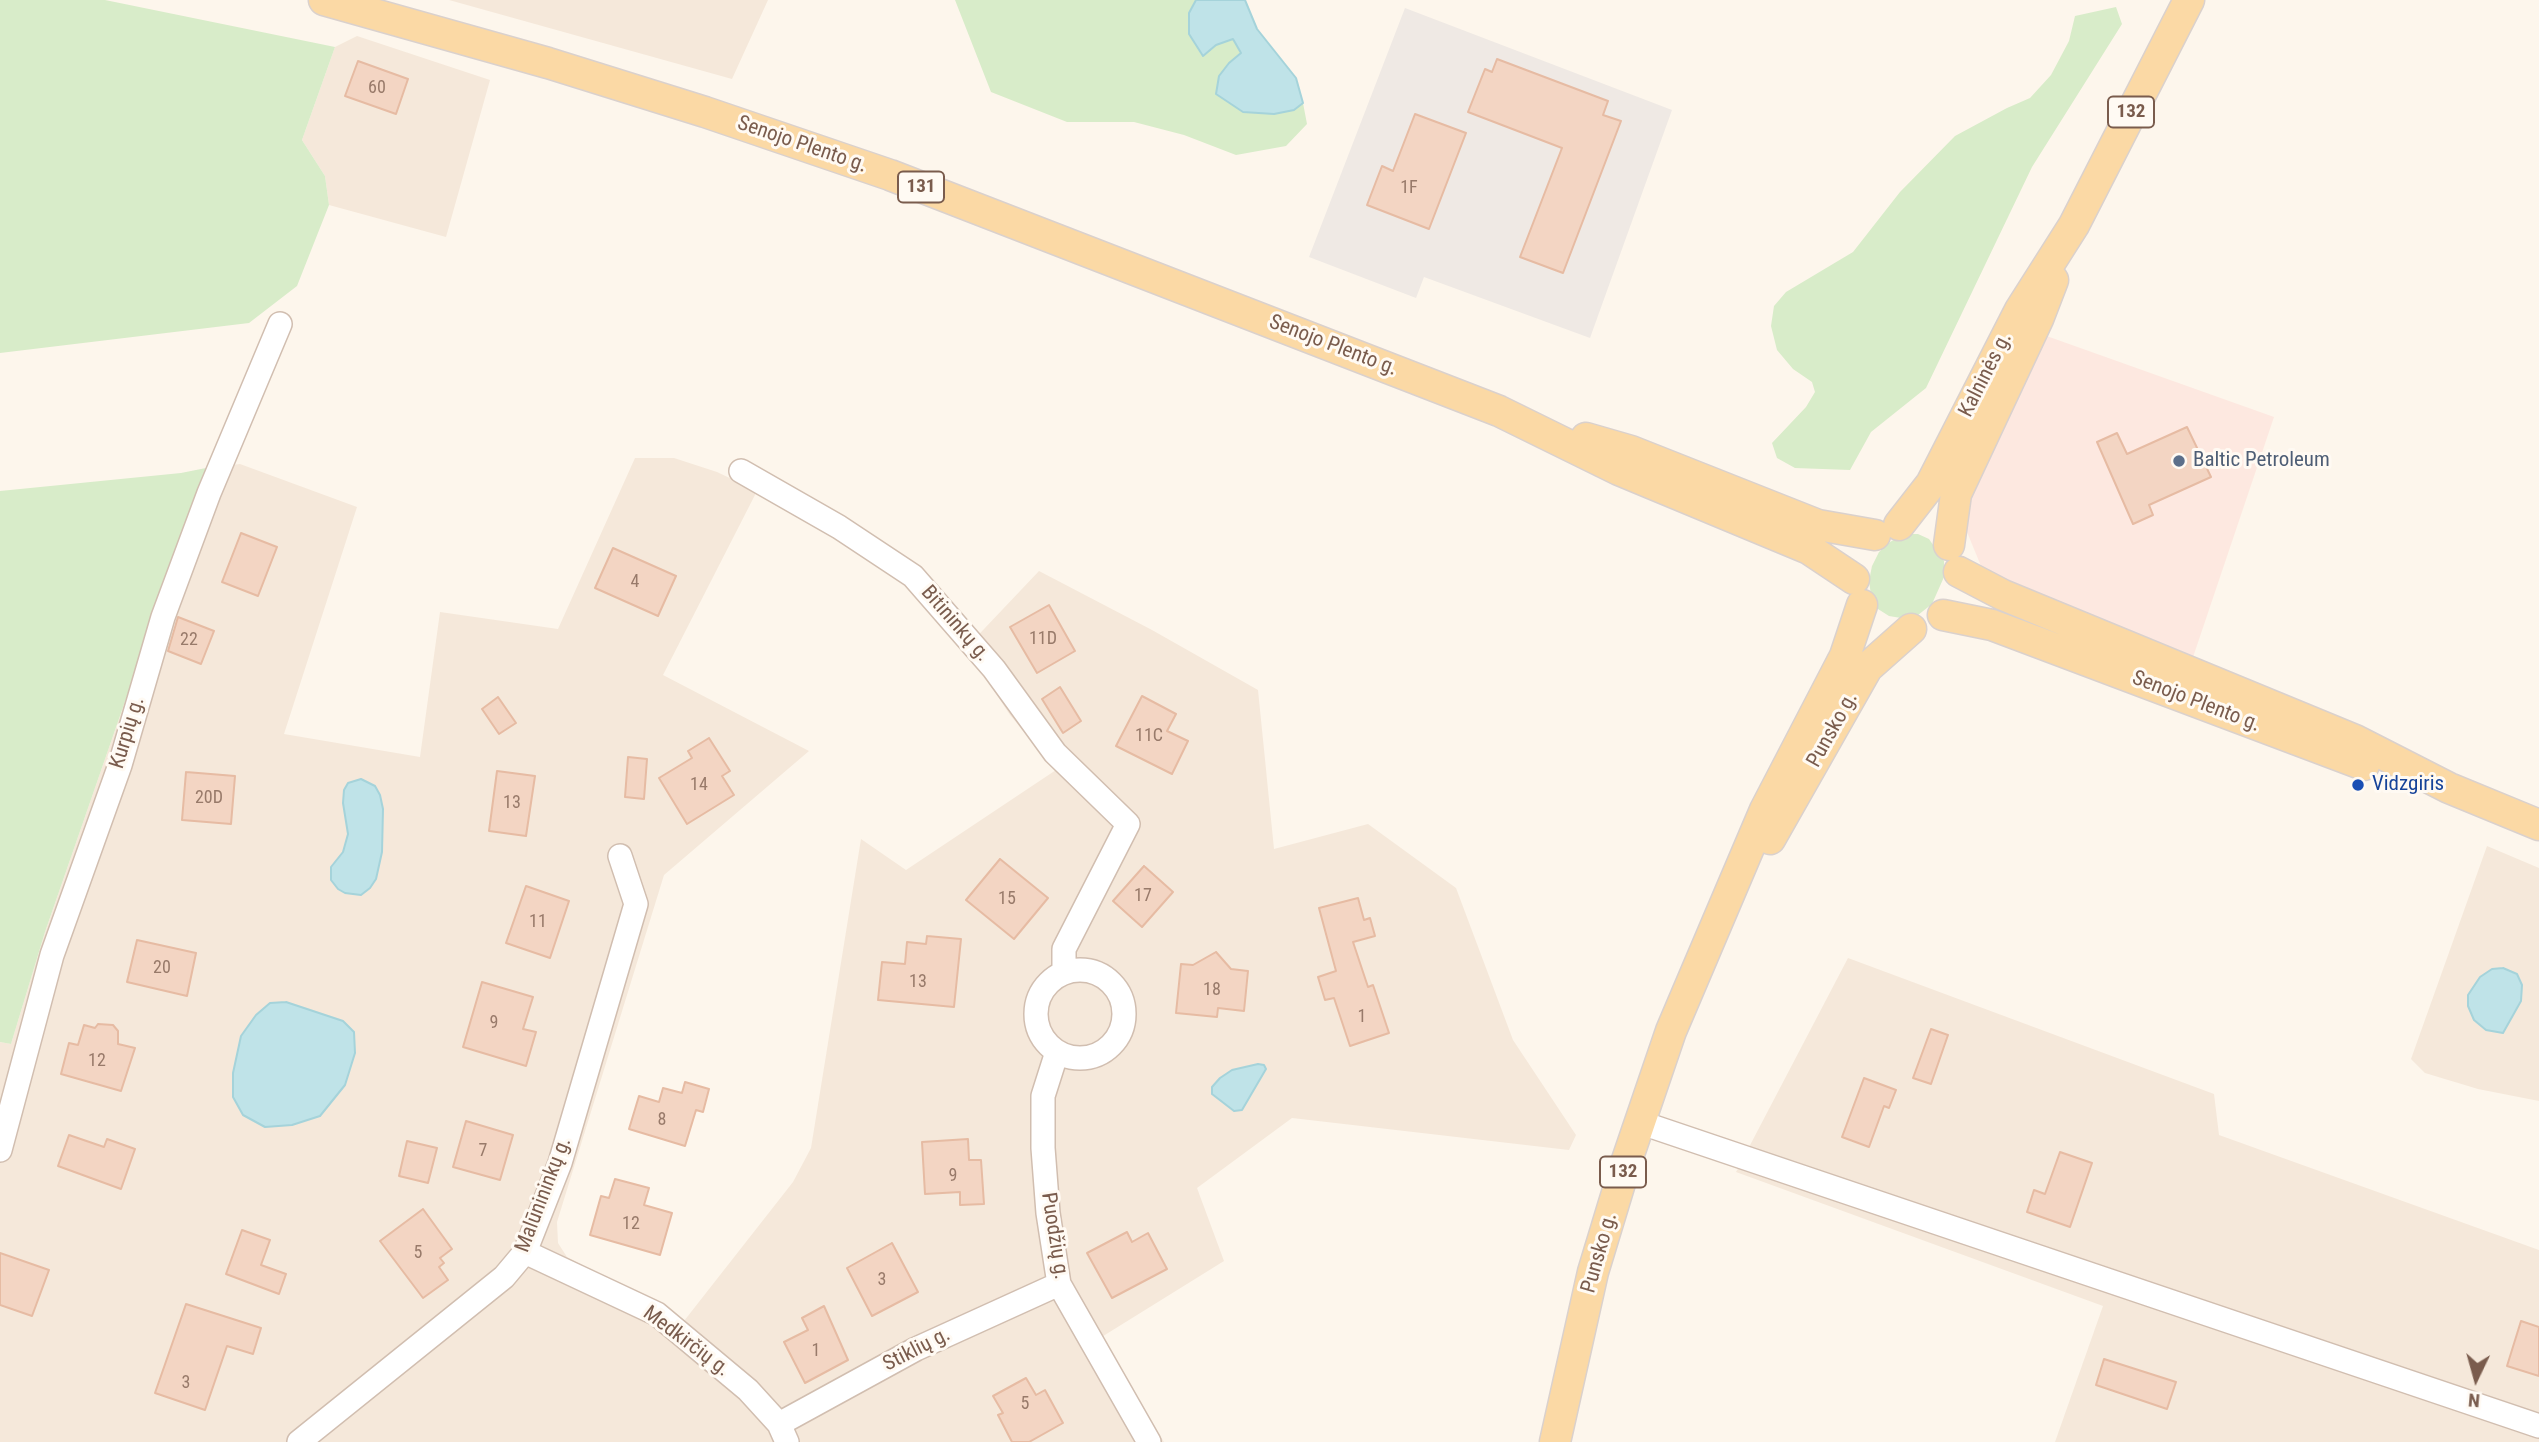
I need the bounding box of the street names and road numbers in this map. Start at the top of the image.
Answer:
road number: 132 [2108,96,2154,128]
street label: Senojo Plento g. [734,111,870,179]
road number: 131 [898,172,944,202]
street label: Senojo Plento g. [1265,310,1401,382]
street label: Kalninės g. [1954,328,2018,422]
street label: Bitininkų g. [915,581,995,667]
street label: Senojo Plento g. [2128,666,2264,738]
street label: Punsko g. [1802,688,1864,772]
street label: Kurpių g. [105,694,151,772]
street label: Malūnininkų g. [510,1134,578,1256]
road number: 132 [1600,1156,1646,1188]
street label: Puodžių g. [1035,1191,1073,1281]
street label: Punsko g. [1577,1210,1623,1296]
street label: Medkirčių g. [638,1301,734,1383]
street label: Stiklių g. [879,1322,955,1378]

